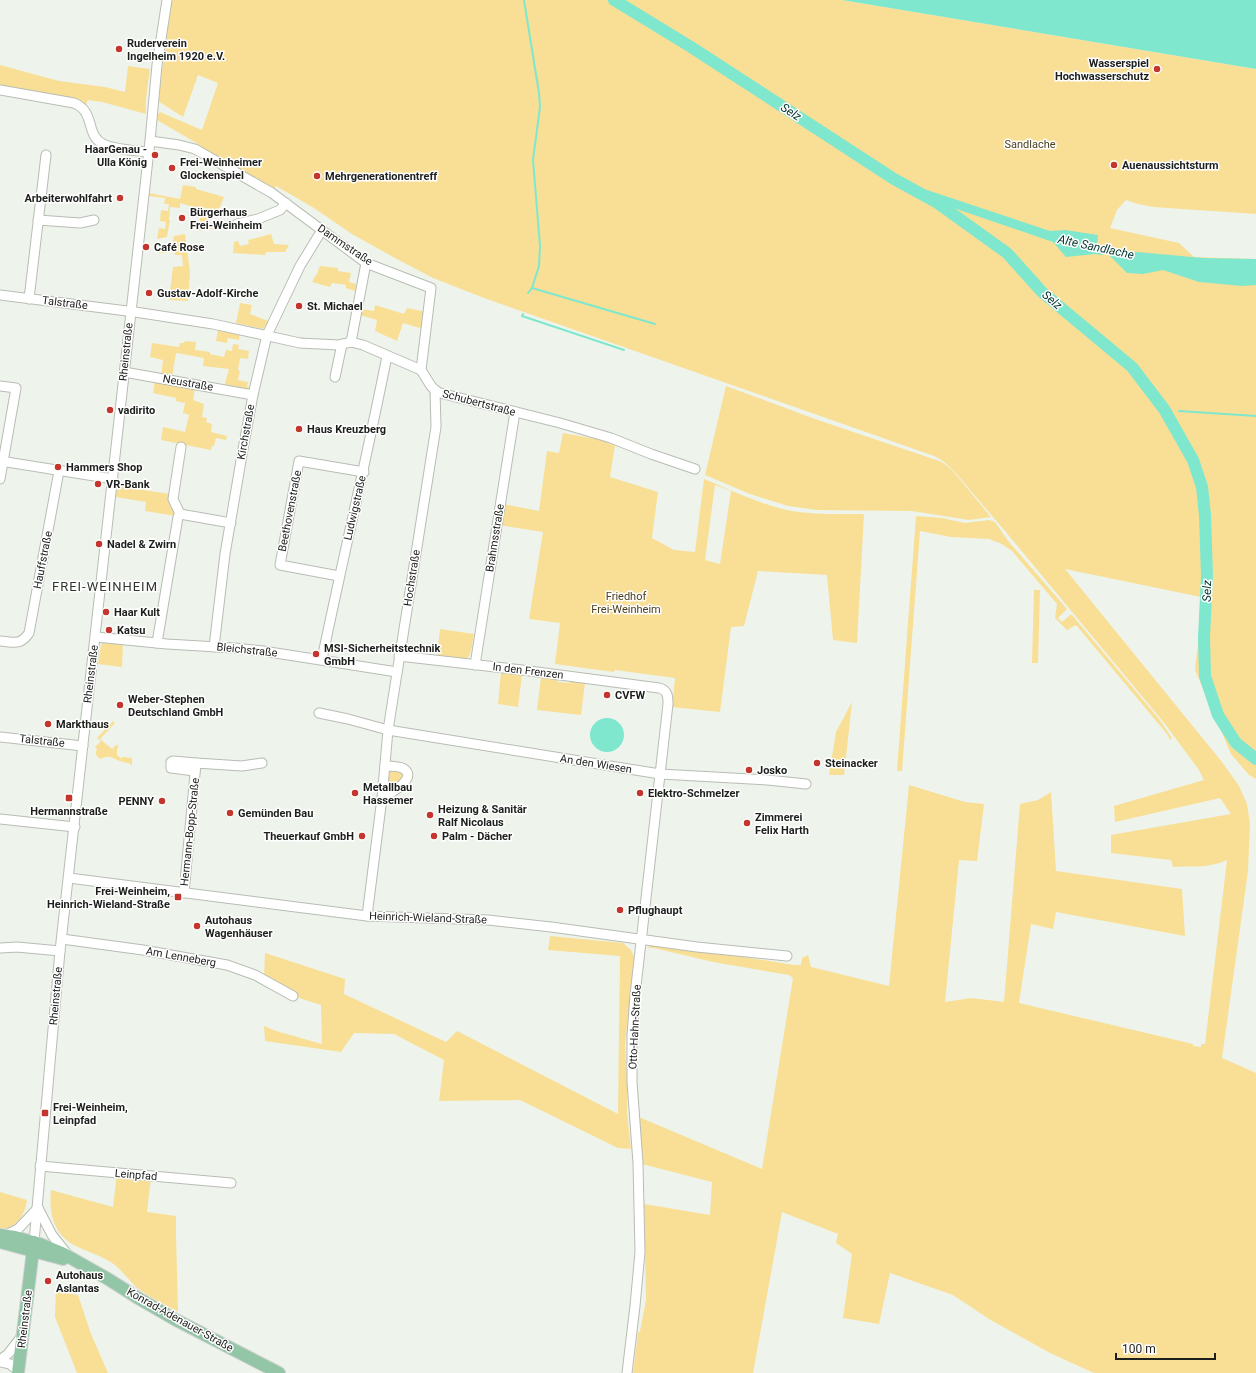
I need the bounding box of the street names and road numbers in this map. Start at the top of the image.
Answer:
street label: Dammstraße [315,222,375,268]
street label: Talstraße [41,294,89,312]
street label: Rheinstraße [116,322,136,382]
street label: Neustraße [162,372,214,394]
street label: Schubertstraße [441,387,517,419]
street label: Kirchstraße [235,403,257,461]
street label: Beethovenstraße [276,469,304,553]
street label: Ludwigstraße [341,474,369,542]
street label: Brahmsstraße [483,503,507,573]
street label: Hauffstraße [31,530,55,590]
street label: Hochstraße [401,549,423,607]
street label: Bleichstraße [216,640,278,660]
street label: Rheinstraße [81,644,101,704]
street label: In den Frenzen [492,660,564,682]
street label: Talstraße [19,732,66,750]
street label: An den Wiesen [559,752,633,776]
street label: Hermann-Bopp-Straße [178,777,202,887]
street label: Heinrich-Wieland-Straße [369,909,487,927]
street label: Am Lenneberg [145,944,217,970]
street label: Rheinstraße [47,966,65,1026]
street label: Otto-Hahn-Straße [626,984,644,1070]
street label: Leinpfad [114,1167,158,1183]
street label: Konrad-Adenauer-Straße [124,1285,236,1355]
street label: Rheinstraße [15,1289,35,1349]

